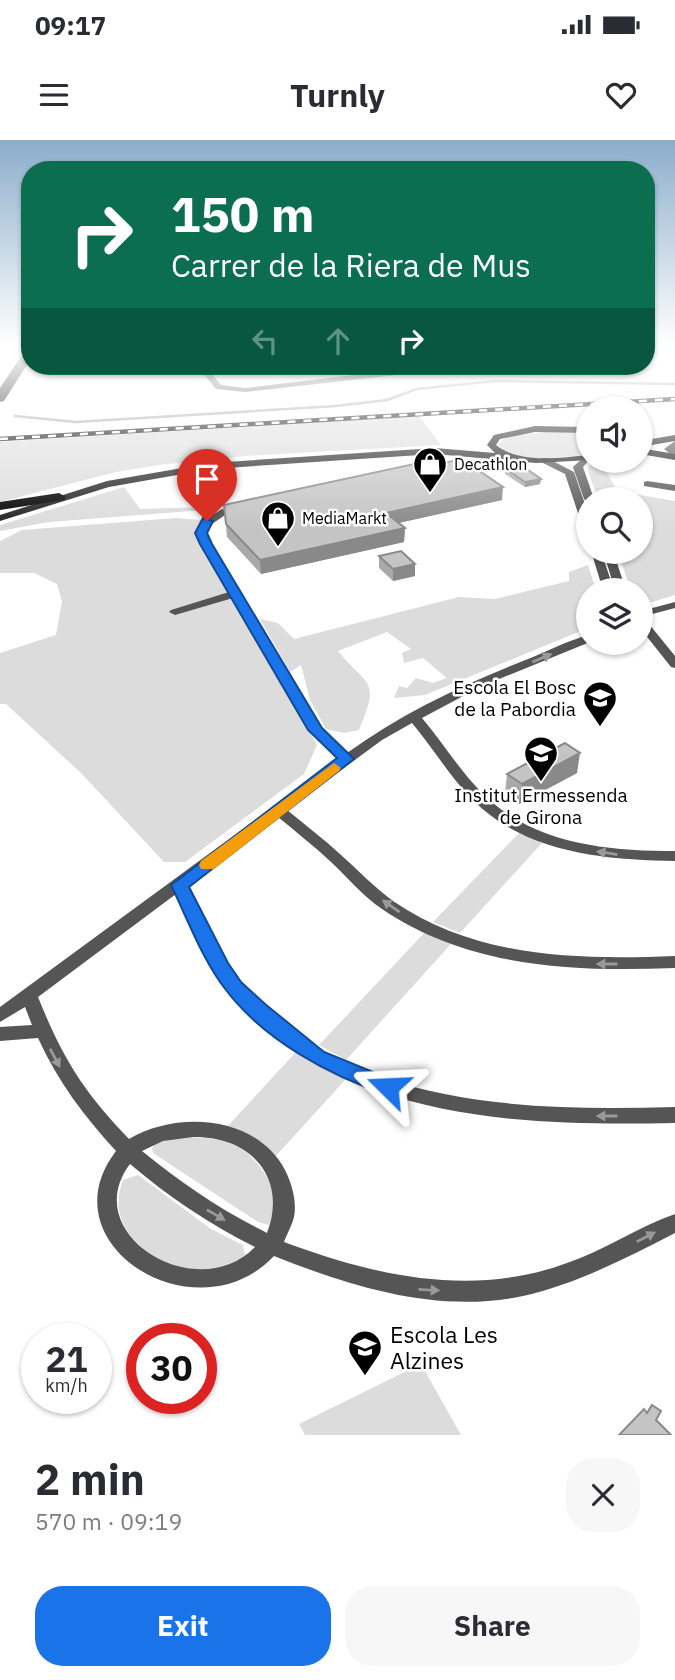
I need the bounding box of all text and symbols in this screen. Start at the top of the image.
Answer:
text: 09:17 [35,8,106,42]
text: Turnly [290,74,385,116]
icon: menu [35,76,73,114]
icon: heart [602,76,640,114]
text: 150 m [171,182,315,245]
icon: right [56,189,147,280]
text: Carrer de la Riera de Mus [171,244,531,286]
icon: left [246,322,284,360]
icon: ahead [319,322,357,360]
icon: right [392,322,430,360]
map controls [576,396,653,655]
button: sound [576,396,653,473]
shop icon: Decathlon [411,445,449,494]
pin [177,449,237,521]
place label: Decathlon [454,454,527,474]
icon: arrive [188,460,226,498]
button: search [576,487,653,564]
shop icon: MediaMarkt [259,499,297,548]
place label: MediaMarkt [302,508,387,528]
button: layers [576,578,653,655]
one-way arrow [532,652,553,663]
place label: Escola El Bosc de la Pabordia [453,675,576,721]
school or university icon: Escola El Bosc de la Pabordia [581,679,619,728]
school or university icon: Institut Ermessenda de Girona [522,734,560,783]
place label: Institut Ermessenda de Girona [454,783,628,829]
one-way arrow [596,847,618,858]
one-way arrow [382,899,400,913]
one-way arrow [596,958,618,970]
one-way arrow [50,1048,61,1068]
position arrow [351,1050,425,1124]
one-way arrow [596,1110,618,1122]
one-way arrow [206,1209,225,1221]
one-way arrow [636,1232,656,1243]
one-way arrow [418,1285,440,1296]
place label: Escola Les Alzines [390,1319,498,1375]
speed limit sign: 30 [126,1323,217,1414]
school or university icon: Escola Les Alzines [346,1328,384,1377]
text: 21 [45,1336,88,1382]
text: km/h [45,1374,88,1397]
text: 2 min [35,1452,145,1507]
button: close [566,1458,640,1532]
text: 570 m · 09:19 [35,1506,182,1536]
button: Exit [35,1586,331,1666]
button: Share [345,1586,640,1666]

